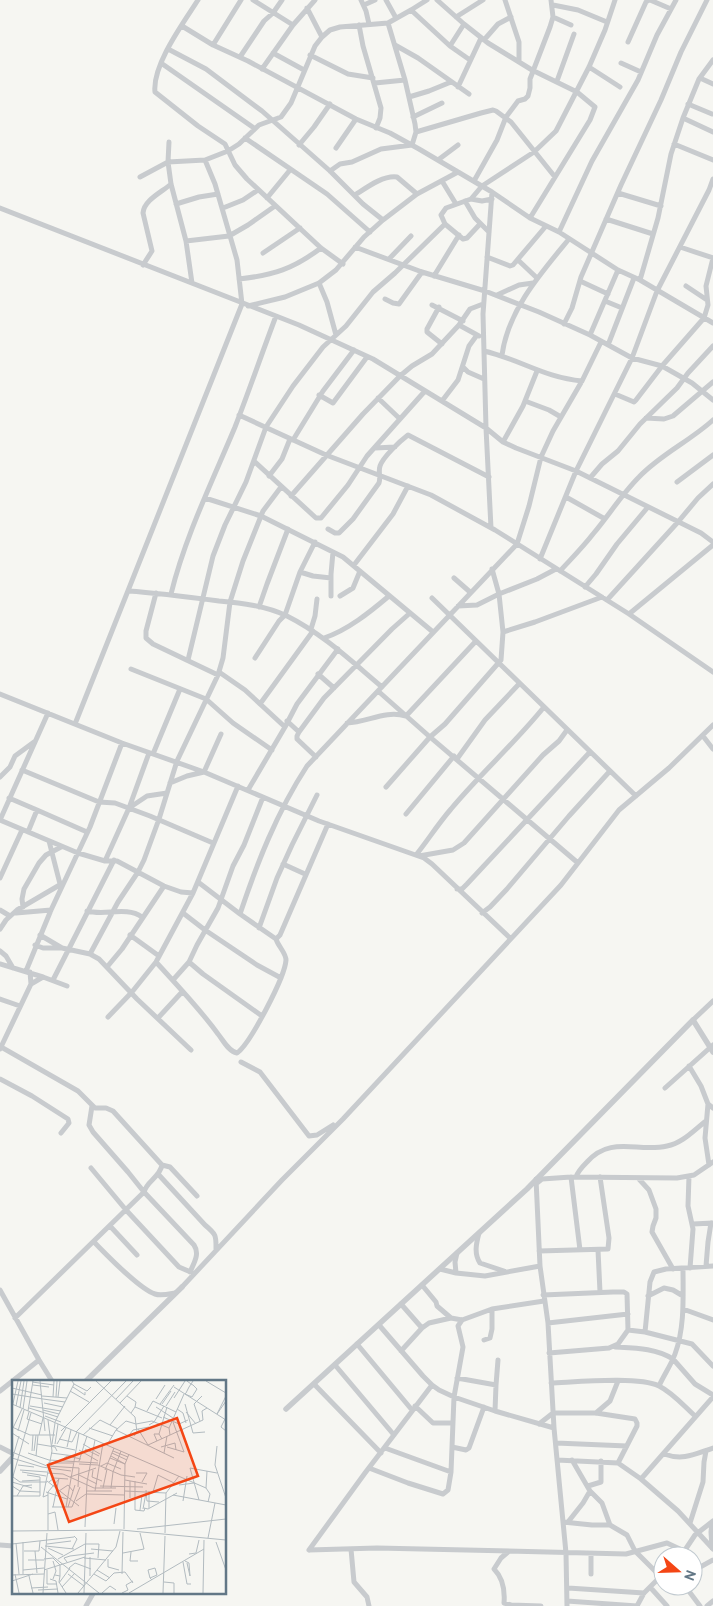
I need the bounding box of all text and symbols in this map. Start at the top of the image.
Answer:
inset map [12,1380,226,1594]
north arrow [653,1546,703,1596]
text: N [679,1567,699,1583]

